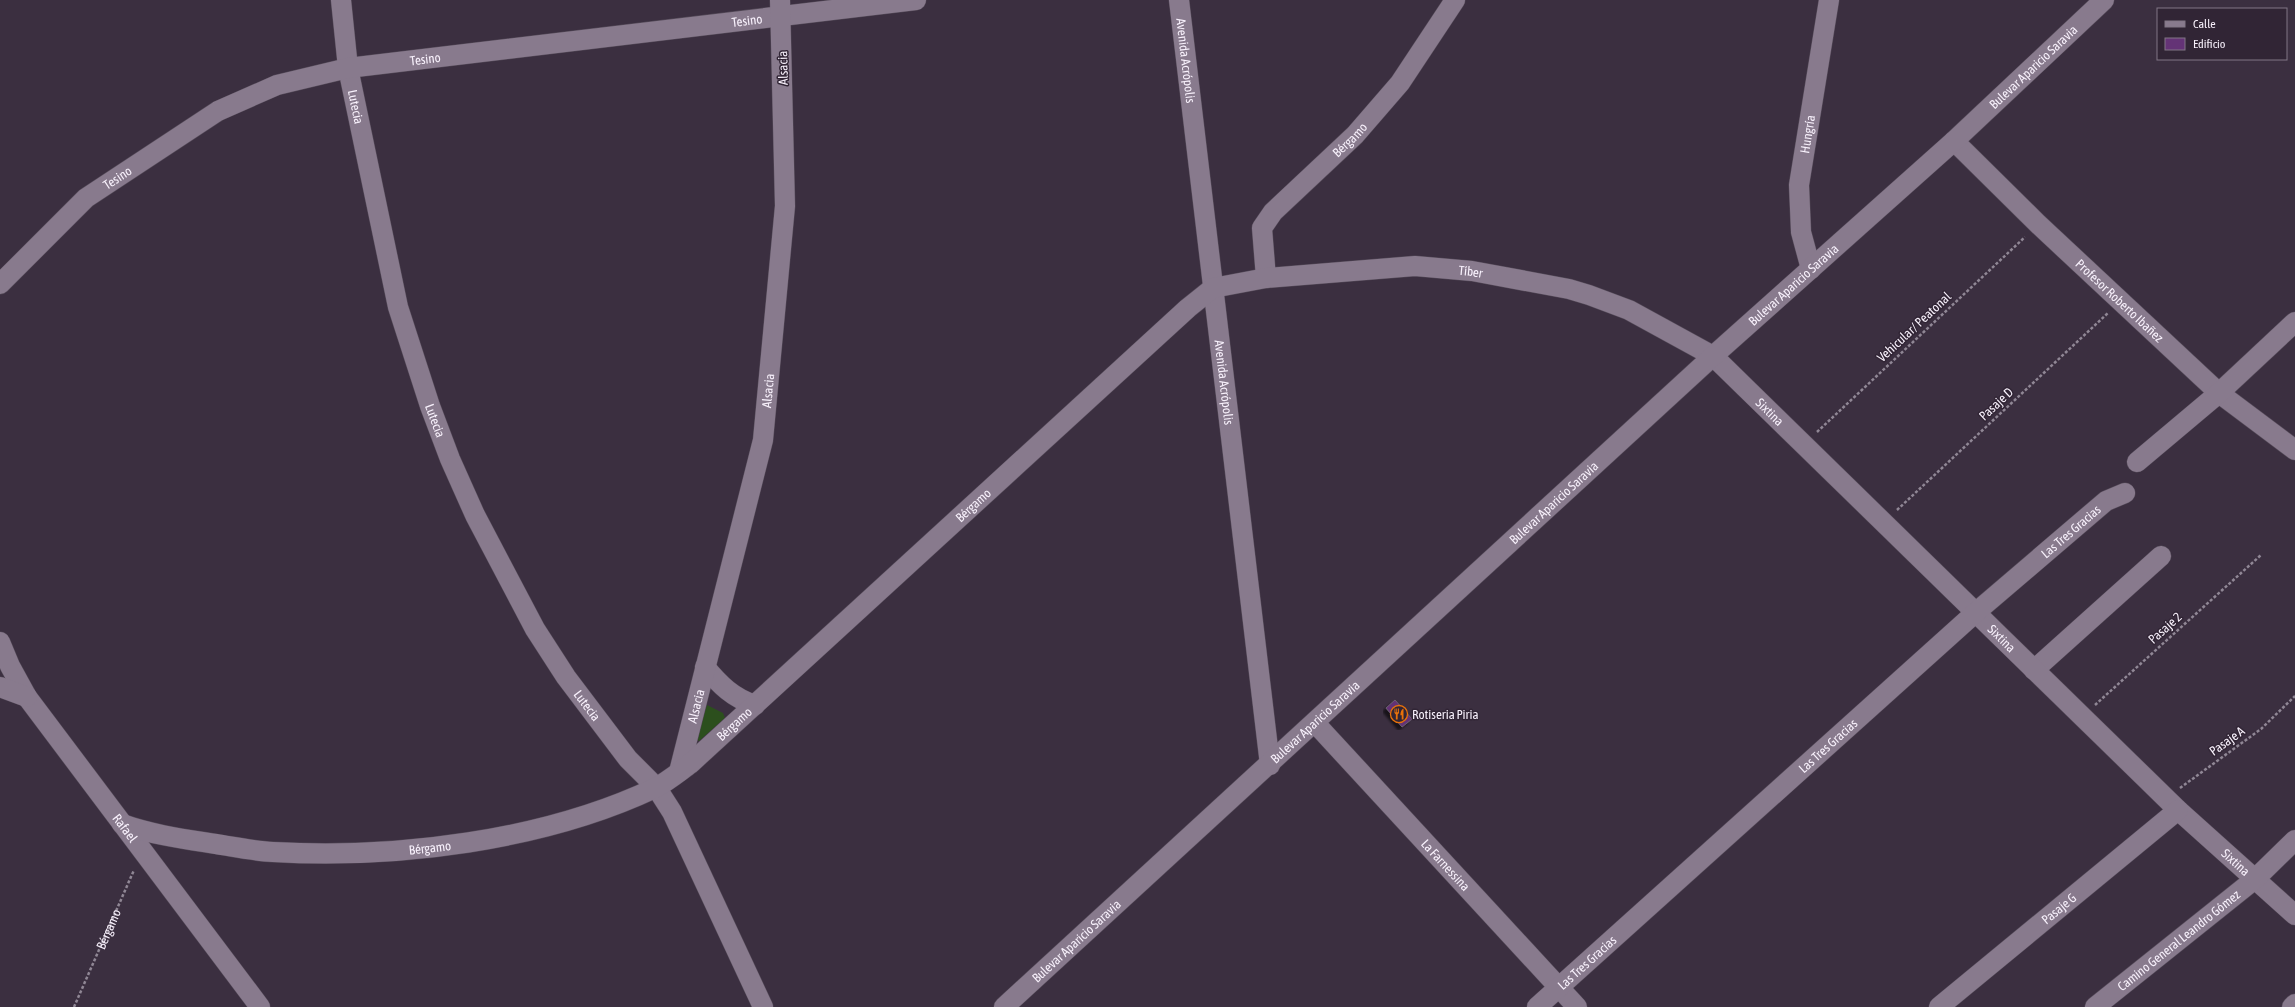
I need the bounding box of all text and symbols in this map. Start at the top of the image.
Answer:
legend [2157,8,2287,60]
street label: Tesino [731,11,763,30]
street label: Avenida Acrópolis [1174,17,1199,104]
text: Calle [2193,17,2216,31]
street label: Bulevar Aparicio Saravia [1986,22,2080,112]
text: Edificio [2193,37,2226,51]
street label: Tesino [409,49,441,68]
street label: Alsacia [775,51,791,85]
street label: Lutecia [345,88,367,125]
street label: Hungría [1797,114,1818,154]
street label: Bérgamo [1329,119,1370,160]
street label: Tesino [100,163,134,192]
street label: Bulevar Aparicio Saravia [1745,241,1841,328]
street label: Profesor Roberto Ibañez [2073,256,2167,345]
street label: Tíber [1458,262,1484,280]
street label: Vehicular/ Peatonal [1874,289,1954,365]
street label: Avenida Acrópolis [1212,339,1237,426]
street label: Alsacia [759,373,777,408]
street label: Pasaje D [1976,385,2016,423]
street label: Sixtina [1753,395,1787,429]
street label: Lutecia [422,402,449,439]
street label: Bulevar Aparicio Saravia [1506,458,1601,547]
street label: Bérgamo [952,485,994,525]
street label: Las Tres Gracias [2038,501,2104,561]
street label: Pasaje 2 [2145,609,2185,647]
street label: Sixtina [1985,621,2019,655]
street label: Bulevar Aparicio Saravia [1267,677,1362,766]
street label: Lutecia [571,687,604,724]
street label: Alsacia [684,688,707,725]
street label: Bérgamo [713,704,755,744]
restaurant icon: Rotiseria Piria [1389,704,1409,724]
place label: Rotiseria Piria [1412,707,1478,722]
street label: Las Tres Gracias [1795,715,1860,776]
street label: Pasaje A [2206,723,2248,759]
street label: Rafael [110,811,141,845]
street label: La Farnessina [1418,836,1473,894]
street label: Bérgamo [408,838,452,857]
street label: Sixtina [2219,845,2253,879]
street label: Camino General Leandro Gómez [2114,886,2243,994]
street label: Pasaje G [2038,890,2079,927]
street label: Bulevar Aparicio Saravia [1029,896,1124,985]
street label: Bérgamo [93,907,123,952]
street label: Las Tres Gracias [1554,932,1619,992]

